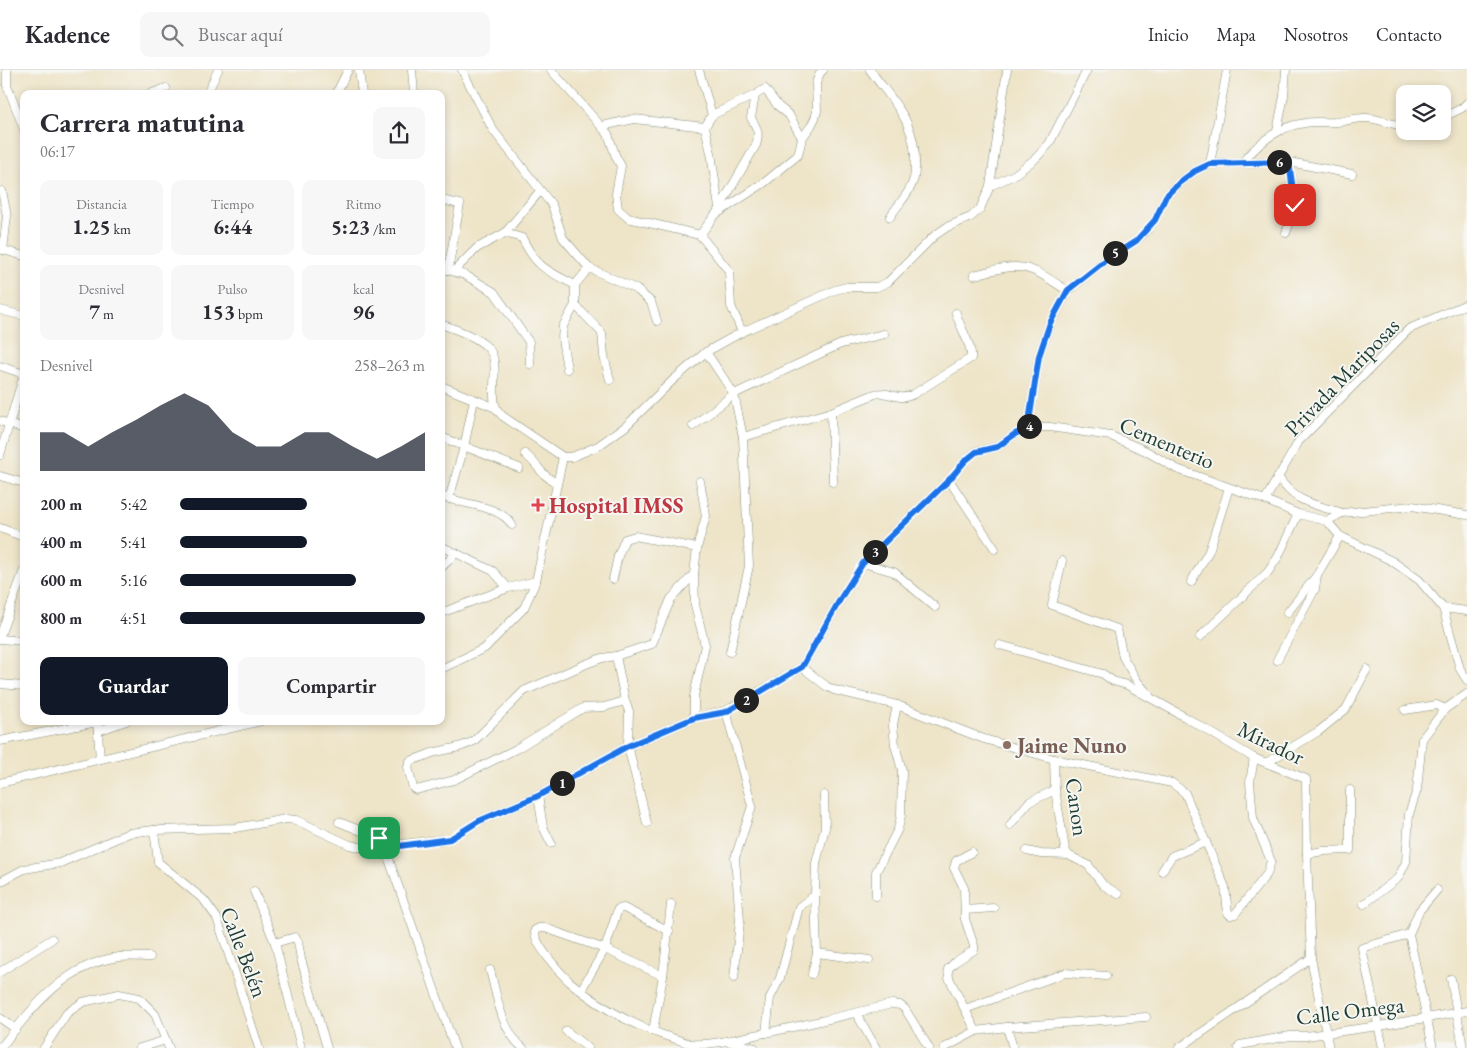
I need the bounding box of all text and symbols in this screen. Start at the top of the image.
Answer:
search box [140,12,490,57]
text: Kadence [25,19,110,50]
icon: search [158,21,186,49]
text: Buscar aquí [198,22,283,47]
text: Inicio [1148,23,1189,46]
text: Mapa [1217,23,1256,46]
text: Nosotros [1284,23,1348,46]
text: Contacto [1376,23,1442,46]
map controls [1396,85,1451,140]
button: layers [1396,85,1451,140]
text: Carrera matutina [40,104,244,140]
button: share [373,107,425,159]
text: 06:17 [40,141,75,162]
pin: 6 [1266,150,1292,174]
text: 6 [1276,153,1283,171]
pin [1274,184,1316,226]
icon: check [1281,191,1309,219]
text: Distancia [76,195,127,213]
text: Tiempo [211,195,254,213]
text: Ritmo [346,195,381,213]
text: 1.25 [72,213,111,240]
text: 6:44 [213,213,252,240]
text: 5:23 [331,213,370,240]
text: km [111,220,131,238]
text: /km [370,220,396,238]
pin: 5 [1102,240,1128,266]
text: 5 [1112,244,1119,262]
text: Desnivel [79,280,124,298]
text: Pulso [218,280,247,298]
text: kcal [353,280,374,298]
text: 7 [89,298,100,325]
text: 153 [202,298,235,325]
text: 96 [352,298,375,325]
text: m [100,305,114,323]
text: bpm [235,305,263,323]
street label: Privada Mariposas [1278,312,1406,442]
text: Desnivel [40,355,93,376]
text: 258–263 m [354,355,425,376]
street label: Cementerio [1115,410,1219,476]
pin: 4 [1016,414,1042,438]
text: 4 [1026,417,1033,435]
place label: Hospital IMSS [549,491,684,520]
text: 200 m [40,494,82,515]
text: 5:42 [120,494,147,515]
marker: Hospital IMSS [531,498,545,512]
text: 400 m [40,532,82,553]
text: 5:41 [120,532,147,553]
pin: 3 [862,540,888,564]
text: 3 [872,543,879,561]
text: 600 m [40,570,82,591]
text: 5:16 [120,570,147,591]
text: 800 m [40,608,82,629]
text: 4:51 [120,608,147,629]
button: Guardar [40,657,228,715]
button: Compartir [238,657,425,715]
pin: 2 [734,688,758,712]
text: 2 [743,691,750,709]
street label: Mirador [1233,714,1310,772]
place label: Jaime Nuno [1015,731,1127,760]
marker: Jaime Nuno [1001,739,1013,751]
pin: 1 [550,770,574,796]
text: 1 [559,774,566,792]
street label: Canon [1059,776,1095,838]
pin [358,817,400,859]
icon: arrive [365,824,393,852]
street label: Calle Belén [213,902,275,1002]
street label: Calle Omega [1294,990,1406,1032]

